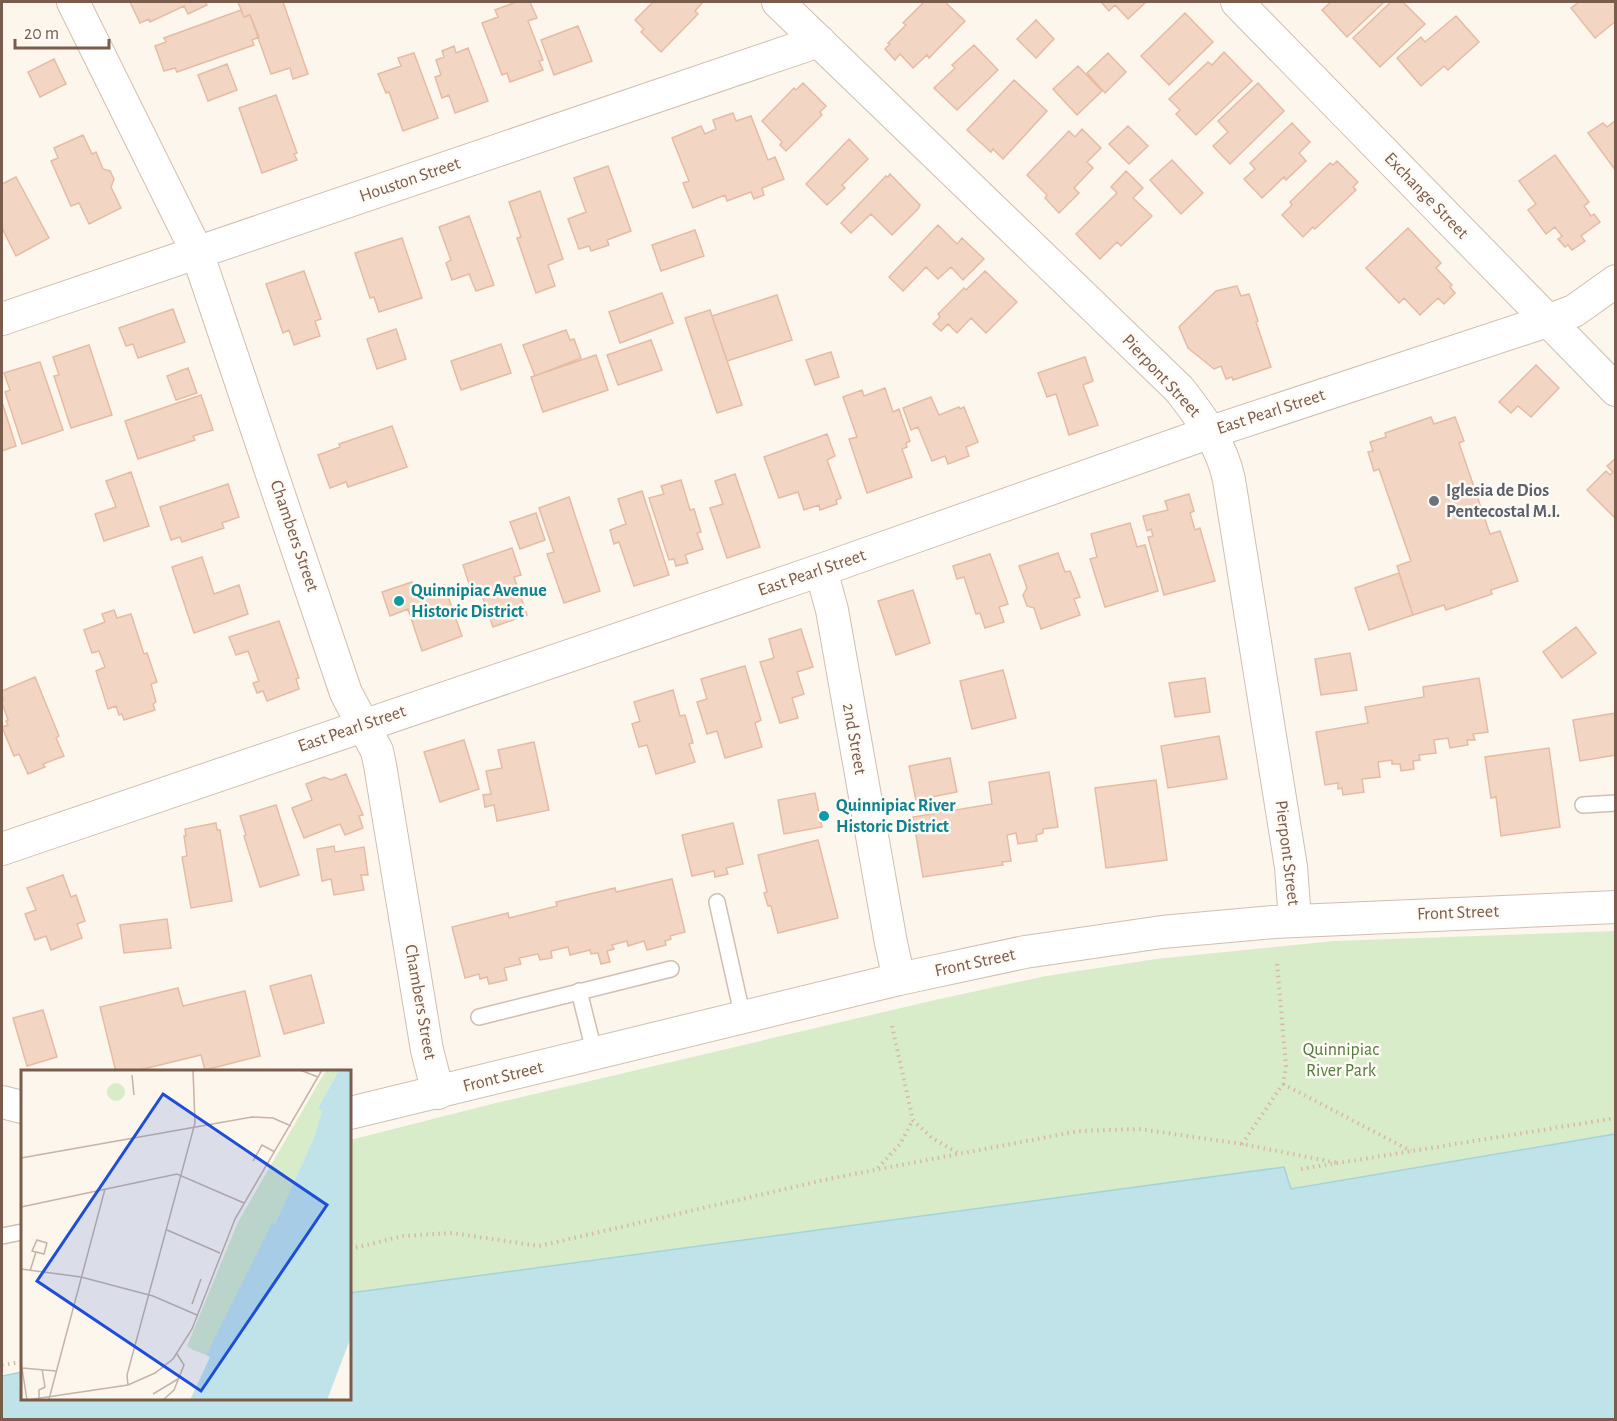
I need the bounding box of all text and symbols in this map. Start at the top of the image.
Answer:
scale bar [15,12,110,50]
text: 20 m [24,25,59,43]
street label: Exchange Street [1381,149,1472,243]
street label: Houston Street [357,154,463,206]
street label: Pierpont Street [1118,331,1204,421]
street label: East Pearl Street [1215,386,1328,438]
street label: Chambers Street [267,478,322,594]
place label: Iglesia de Dios Pentecostal M.I. [1446,482,1560,521]
marker: Iglesia de Dios Pentecostal M.I. [1427,494,1441,508]
street label: East Pearl Street [756,546,868,600]
place label: Quinnipiac Avenue Historic District [411,582,547,621]
marker: Quinnipiac Avenue Historic District [392,594,406,608]
street label: East Pearl Street [296,702,408,756]
street label: 2nd Street [839,702,869,776]
place label: Quinnipiac River Historic District [836,797,956,836]
street label: Pierpont Street [1272,799,1302,907]
marker: Quinnipiac River Historic District [817,809,831,823]
street label: Front Street [1417,903,1500,923]
street label: Chambers Street [401,943,439,1061]
street label: Front Street [933,946,1017,980]
park label: Quinnipiac River Park [1303,1041,1379,1080]
street label: Front Street [461,1058,545,1096]
inset map [21,1070,351,1400]

